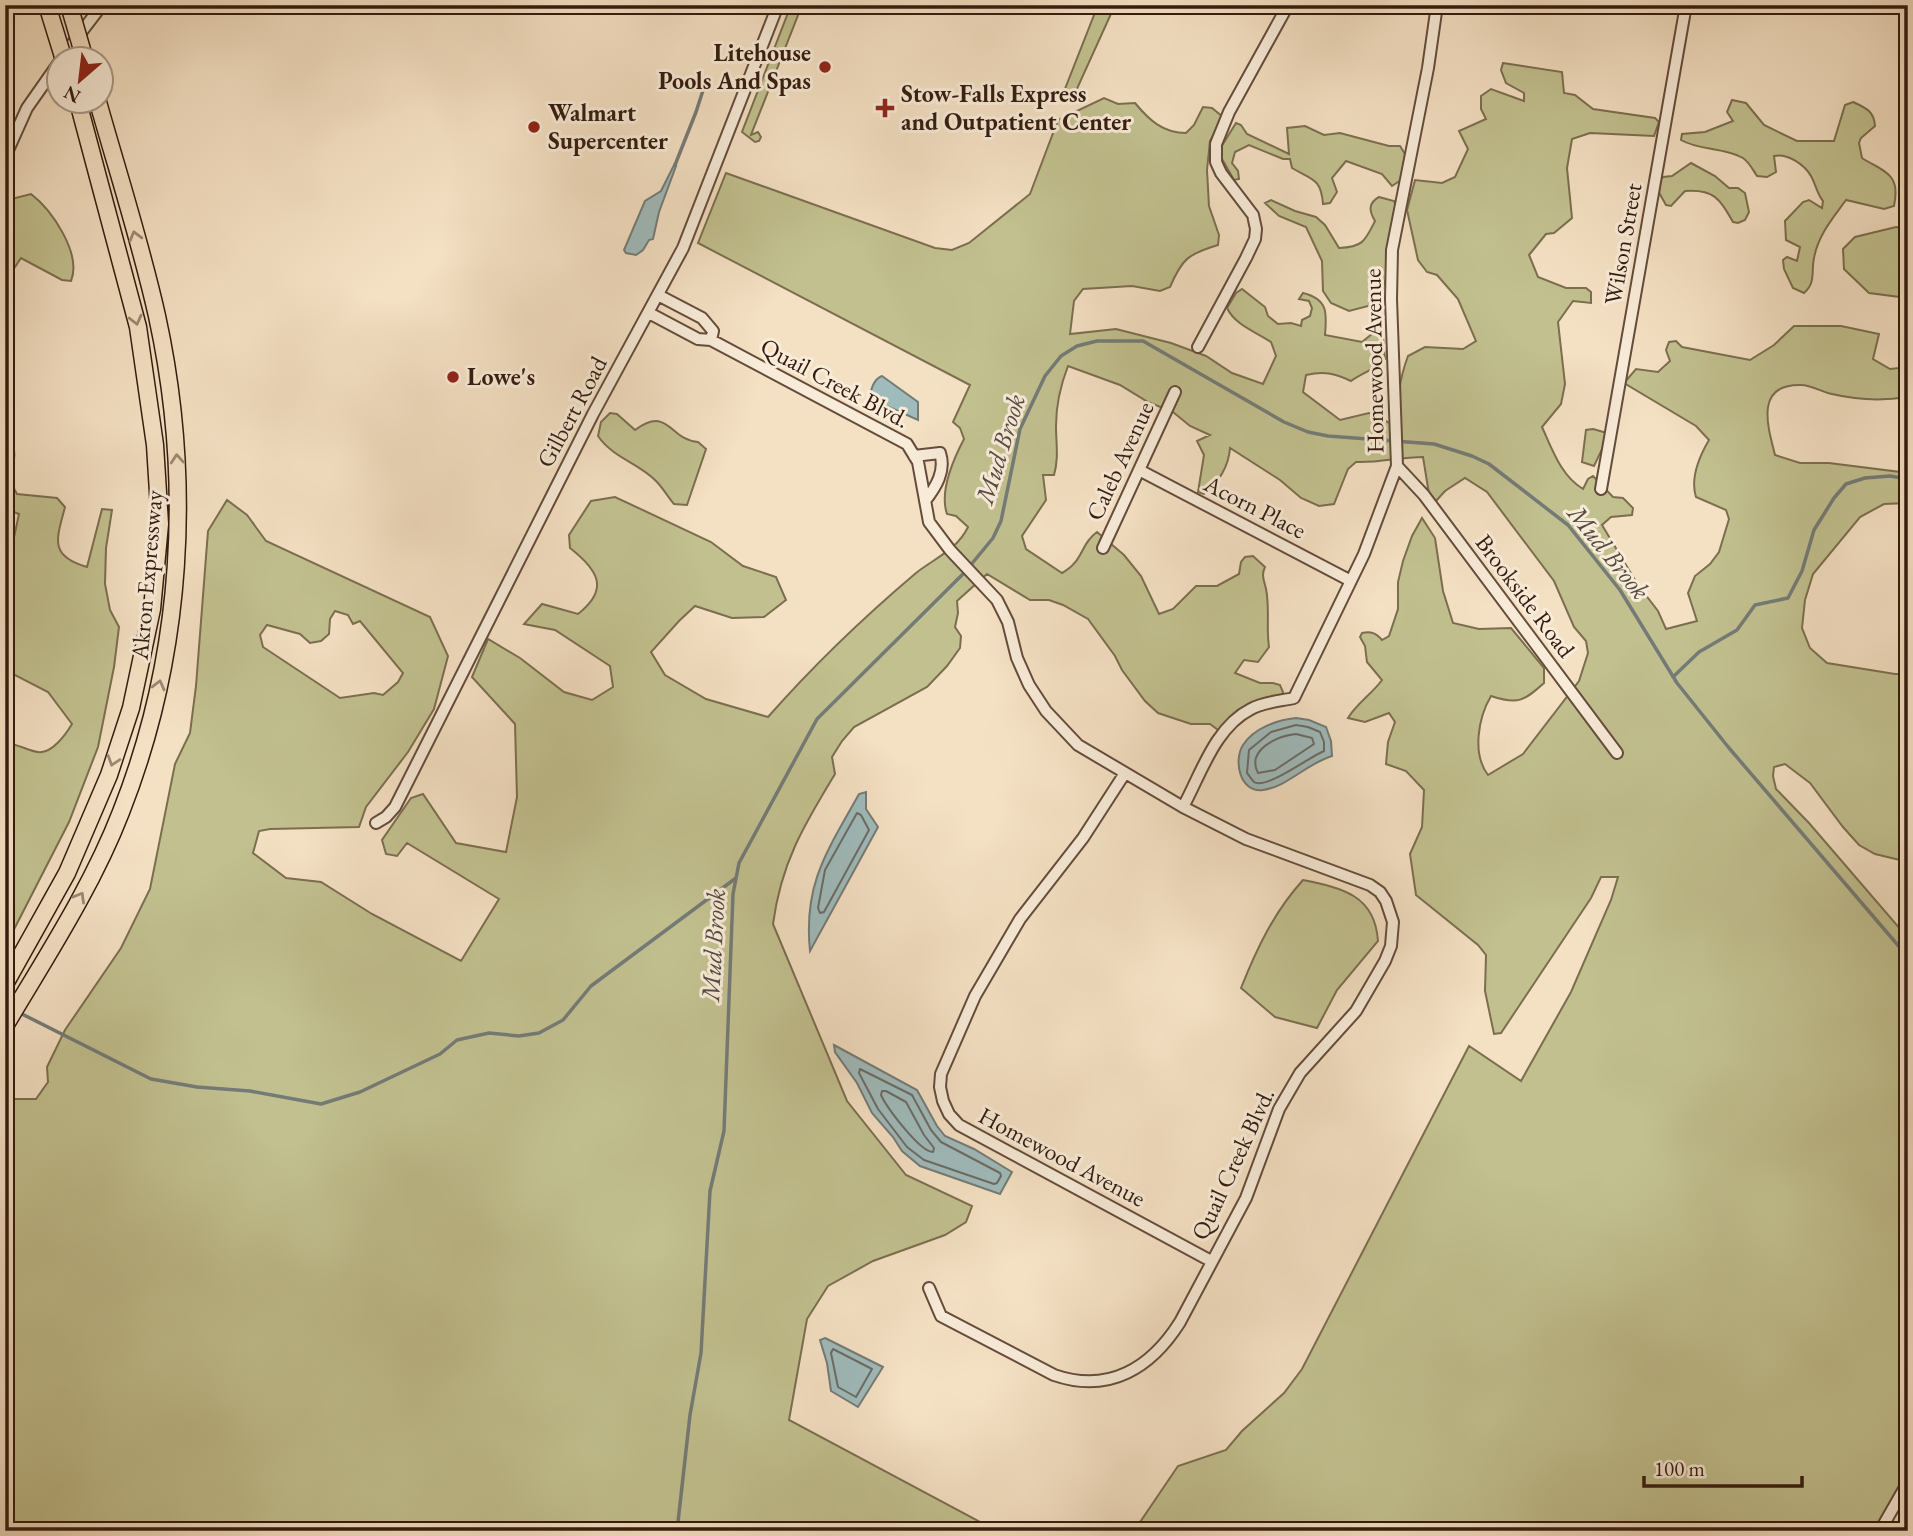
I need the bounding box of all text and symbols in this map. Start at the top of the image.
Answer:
place label: Litehouse Pools And Spas [658,37,811,96]
north arrow [46,46,116,116]
marker: Litehouse Pools And Spas [817,59,833,75]
place label: Stow-Falls Express and Outpatient Center [901,78,1131,137]
text: N [59,80,85,109]
place label: Walmart Supercenter [548,97,668,156]
marker: Stow-Falls Express and Outpatient Center [875,98,895,118]
marker: Walmart Supercenter [526,119,542,135]
street label: Wilson Street [1597,180,1649,307]
one-way arrow [129,230,144,242]
street label: Homewood Avenue [1356,268,1391,454]
one-way arrow [128,314,142,326]
street label: Quail Creek Blvd. [756,330,915,435]
street label: Gilbert Road [529,350,614,473]
place label: Lowe's [467,361,535,392]
marker: Lowe's [445,369,461,385]
water label: Mud Brook [967,390,1033,510]
street label: Caleb Avenue [1078,396,1161,525]
one-way arrow [170,453,185,464]
street label: Acorn Place [1198,467,1311,545]
street label: Akron Expressway [124,488,169,662]
water label: Mud Brook [1559,496,1658,607]
street label: Brookside Road [1469,528,1583,664]
one-way arrow [151,679,165,691]
one-way arrow [107,755,122,767]
water label: Mud Brook [693,888,733,1004]
one-way arrow [72,892,85,905]
street label: Quail Creek Blvd. [1184,1083,1281,1245]
street label: Homewood Avenue [973,1099,1151,1214]
scale bar [1644,1445,1801,1489]
text: 100 m [1654,1455,1705,1482]

